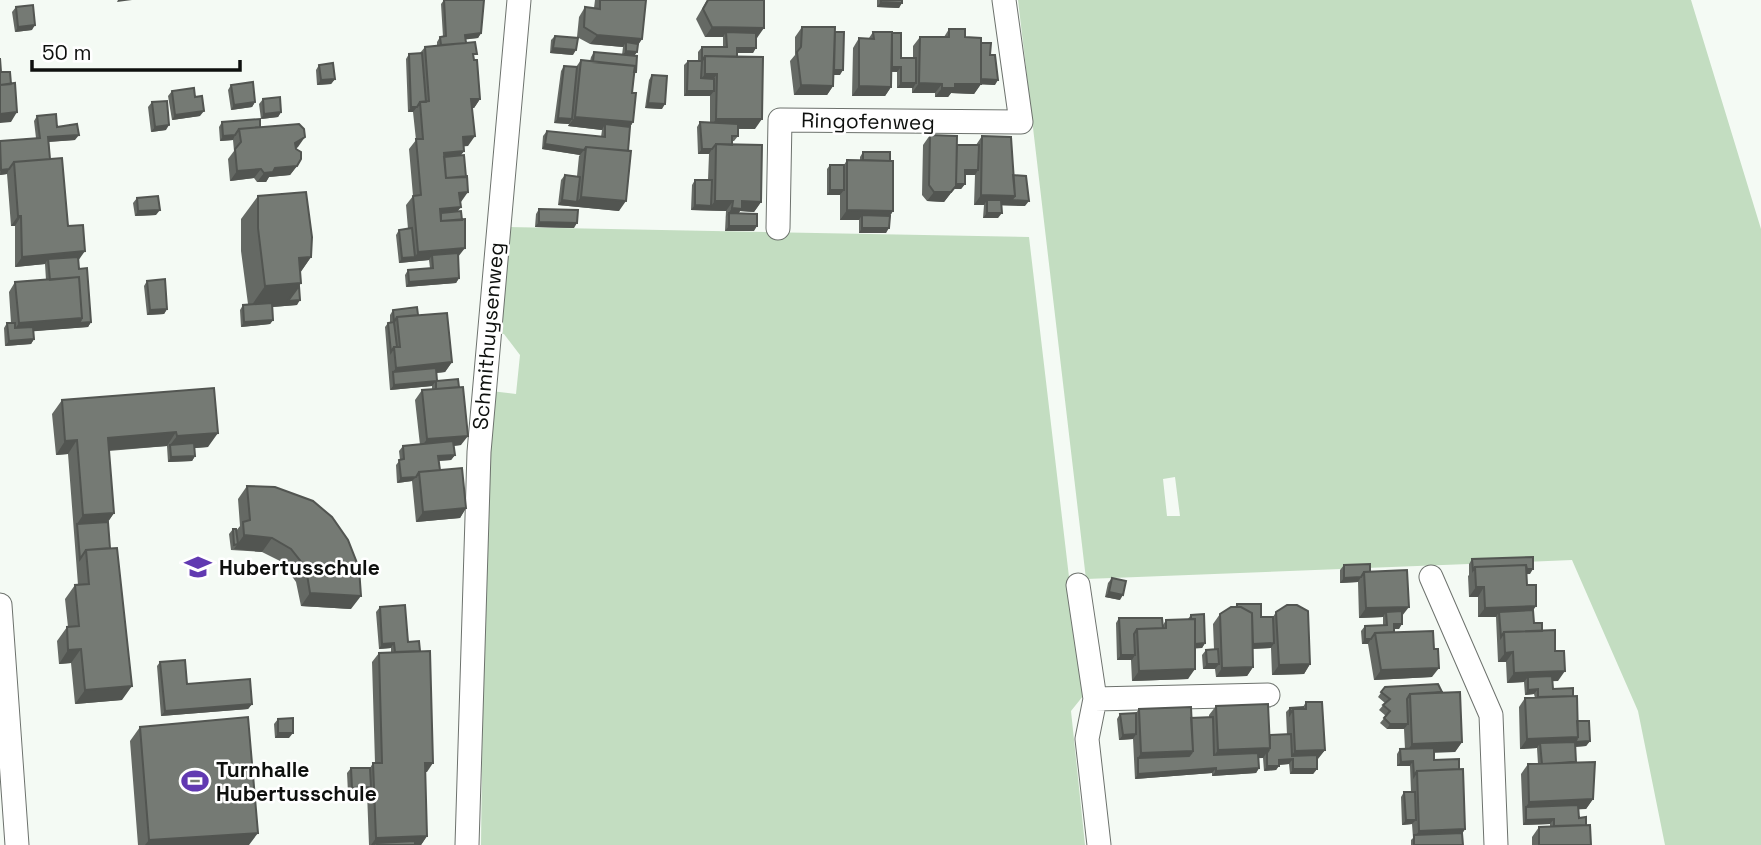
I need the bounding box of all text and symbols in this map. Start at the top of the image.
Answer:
scale bar [32,28,240,72]
text: 50 m [42,39,92,66]
street label: Ringofenweg [801,106,935,136]
street label: Schmithuysenweg [466,241,510,431]
school or university icon: Hubertusschule [183,552,213,582]
place label: Hubertusschule [219,554,380,581]
place label: Turnhalle Hubertusschule [216,756,377,807]
sports icon: Turnhalle Hubertusschule [180,766,210,796]

